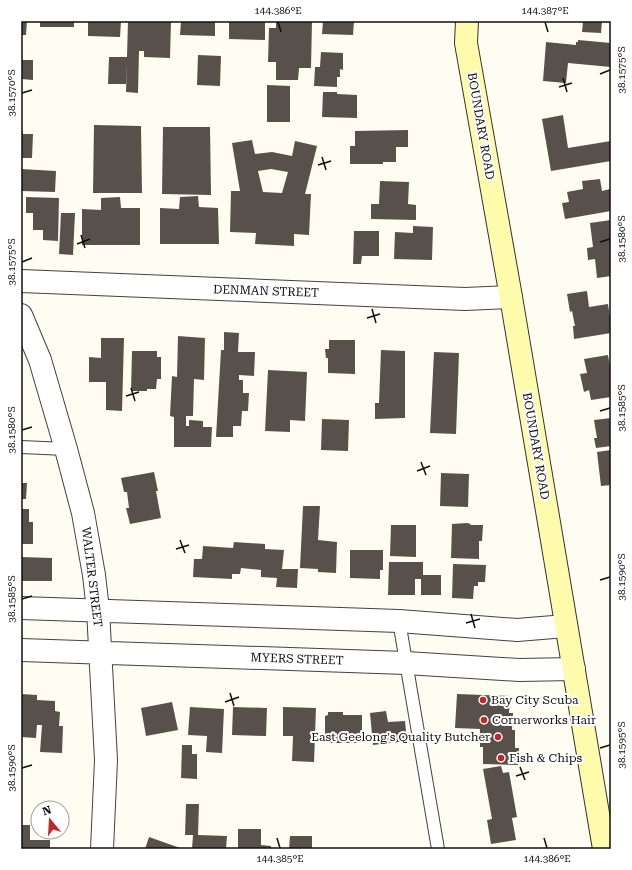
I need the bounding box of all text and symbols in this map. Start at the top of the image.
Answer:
text: 144.386°E [254,5,302,16]
text: 144.387°E [521,5,569,16]
text: 38.1575°S [616,46,627,94]
text: 38.1570°S [6,69,17,117]
street label: BOUNDARY ROAD [465,71,497,181]
text: 38.1580°S [616,215,627,263]
text: 38.1575°S [6,238,17,286]
street label: DENMAN STREET [213,282,319,300]
text: 38.1585°S [616,384,627,432]
street label: BOUNDARY ROAD [520,391,552,501]
text: 38.1580°S [6,406,17,454]
street label: WALTER STREET [79,526,105,628]
text: 38.1590°S [616,553,627,601]
text: 38.1585°S [6,575,17,623]
street label: MYERS STREET [250,650,344,668]
place label: Bay City Scuba [491,693,579,707]
marker: Bay City Scuba [478,695,488,705]
place label: Cornerworks Hair [492,713,596,727]
marker: Cornerworks Hair [479,715,489,725]
text: 38.1595°S [616,721,627,769]
place label: East Geelong's Quality Butcher [311,730,490,744]
marker: East Geelong's Quality Butcher [493,732,503,742]
text: 38.1590°S [6,744,17,792]
place label: Fish & Chips [509,751,583,765]
marker: Fish & Chips [496,753,506,763]
north arrow [30,800,70,840]
text: N [41,803,54,818]
text: 144.385°E [256,853,304,864]
text: 144.386°E [523,853,571,864]

